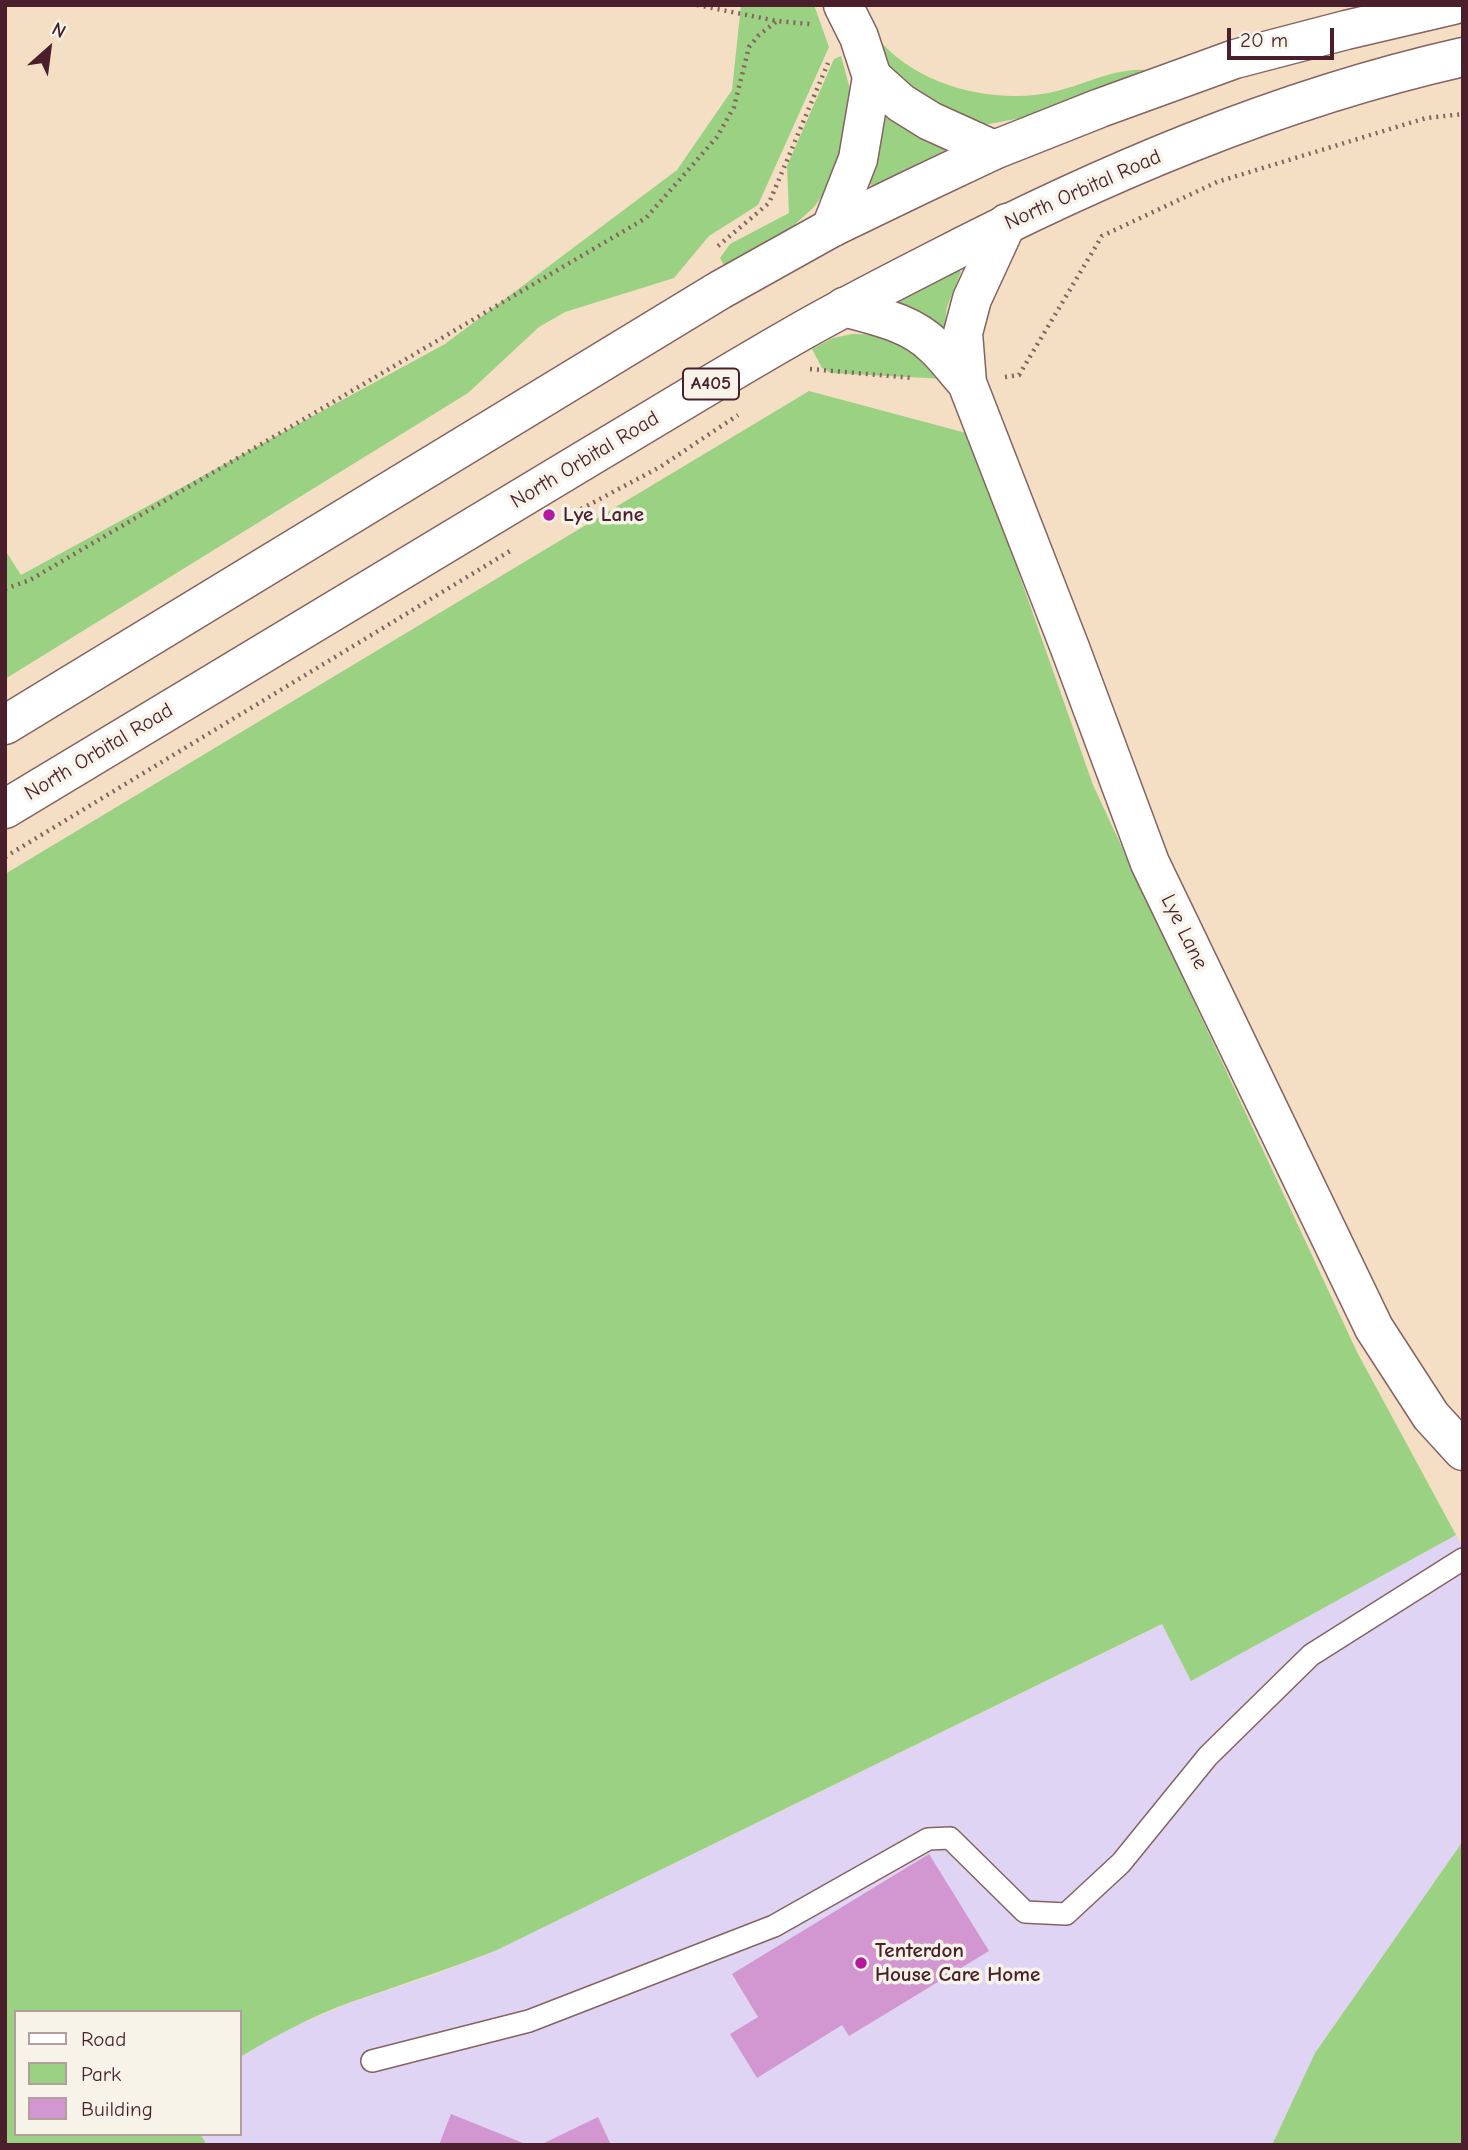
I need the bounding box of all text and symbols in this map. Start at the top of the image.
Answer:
north arrow [14,14,84,84]
scale bar [1230,14,1337,58]
text: N [48,18,69,43]
text: 20 m [1240,28,1288,52]
street label: North Orbital Road [1001,144,1165,236]
road number: A405 [683,368,739,400]
street label: North Orbital Road [506,406,664,514]
place label: Lye Lane [563,502,644,528]
marker: Lye Lane [541,507,557,523]
street label: North Orbital Road [20,698,178,806]
street label: Lye Lane [1155,890,1213,974]
place label: Tenterdon House Care Home [875,1938,1040,1988]
marker: Tenterdon House Care Home [853,1955,869,1971]
legend [14,2010,242,2136]
text: Road [81,2027,126,2051]
text: Park [81,2062,121,2086]
text: Building [81,2097,153,2121]

